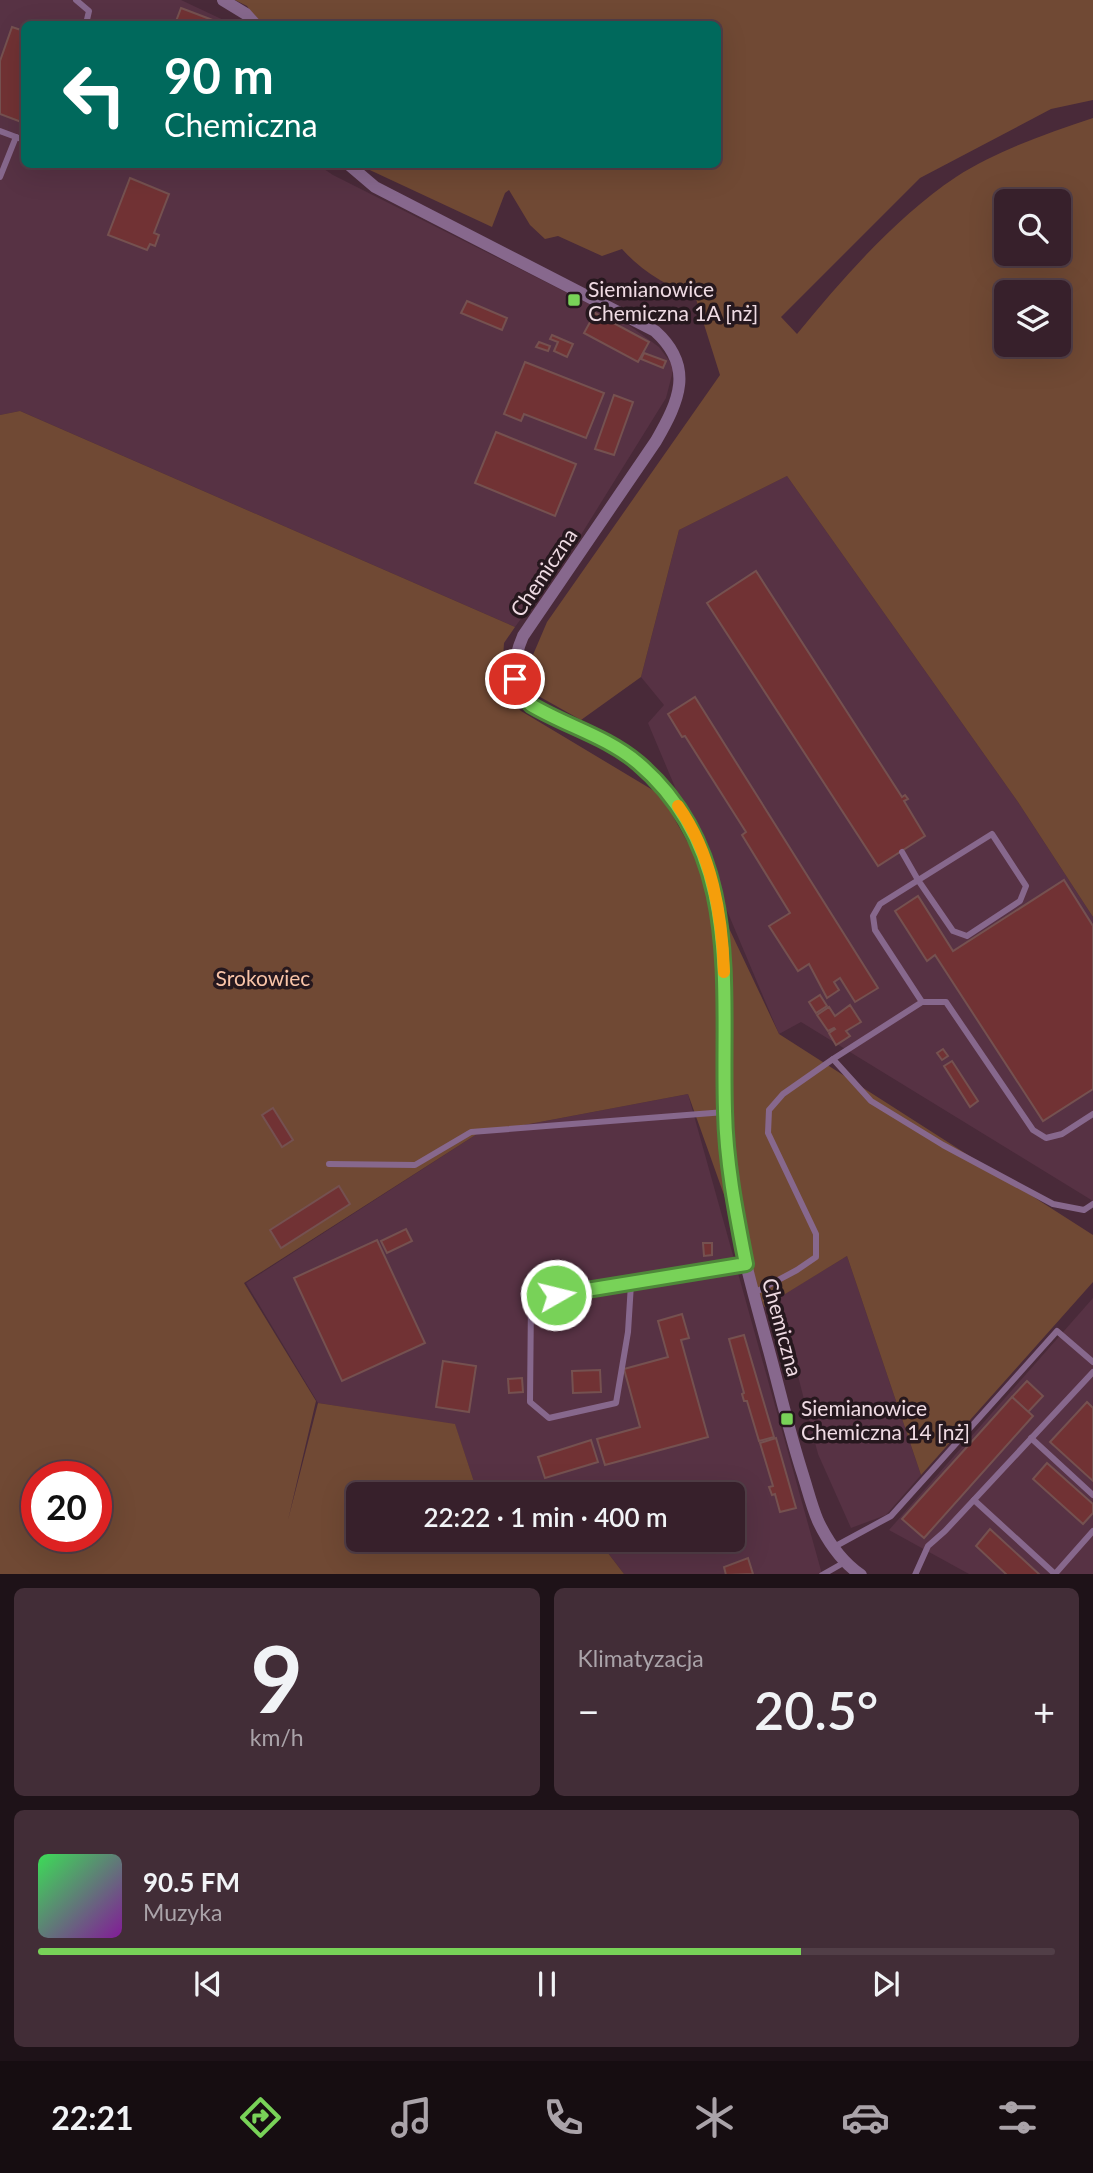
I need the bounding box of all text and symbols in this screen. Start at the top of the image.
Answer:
text: 90 m [164,46,274,104]
icon: left [49,49,140,140]
text: Chemiczna [164,105,318,144]
map controls [994,189,1071,357]
button: search [994,189,1071,266]
place label: Siemianowice Chemiczna 1A [nż] [588,276,758,325]
button: layers [994,280,1071,357]
marker: Siemianowice Chemiczna 1A [nż] [566,292,582,308]
street label: Chemiczna [504,523,582,621]
pin [485,649,545,709]
icon: arrive [496,660,534,698]
park label: Srokowiec [216,965,310,990]
position arrow [519,1258,593,1332]
street label: Chemiczna [758,1275,808,1379]
place label: Siemianowice Chemiczna 14 [nż] [801,1395,970,1444]
marker: Siemianowice Chemiczna 14 [nż] [779,1411,795,1427]
speed limit sign: 20 [21,1461,112,1552]
text: 22:22 · 1 min · 400 m [423,1501,668,1533]
text: 9 [250,1623,303,1732]
text: Klimatyzacja [578,1644,704,1672]
text: 20.5° [754,1679,878,1741]
text: − [578,1688,600,1734]
text: + [1033,1688,1055,1734]
text: km/h [250,1723,304,1751]
text: 90.5 FM [143,1866,240,1898]
text: Muzyka [143,1898,222,1926]
icon: previous [189,1965,227,2003]
icon: pause [528,1965,566,2003]
icon: next [867,1965,905,2003]
icon: directions [236,2093,285,2142]
icon: music [387,2093,436,2142]
icon: phone [539,2093,588,2142]
icon: climate [690,2093,739,2142]
icon: car [841,2093,890,2142]
icon: filters [993,2093,1042,2142]
text: 22:21 [51,2098,134,2137]

